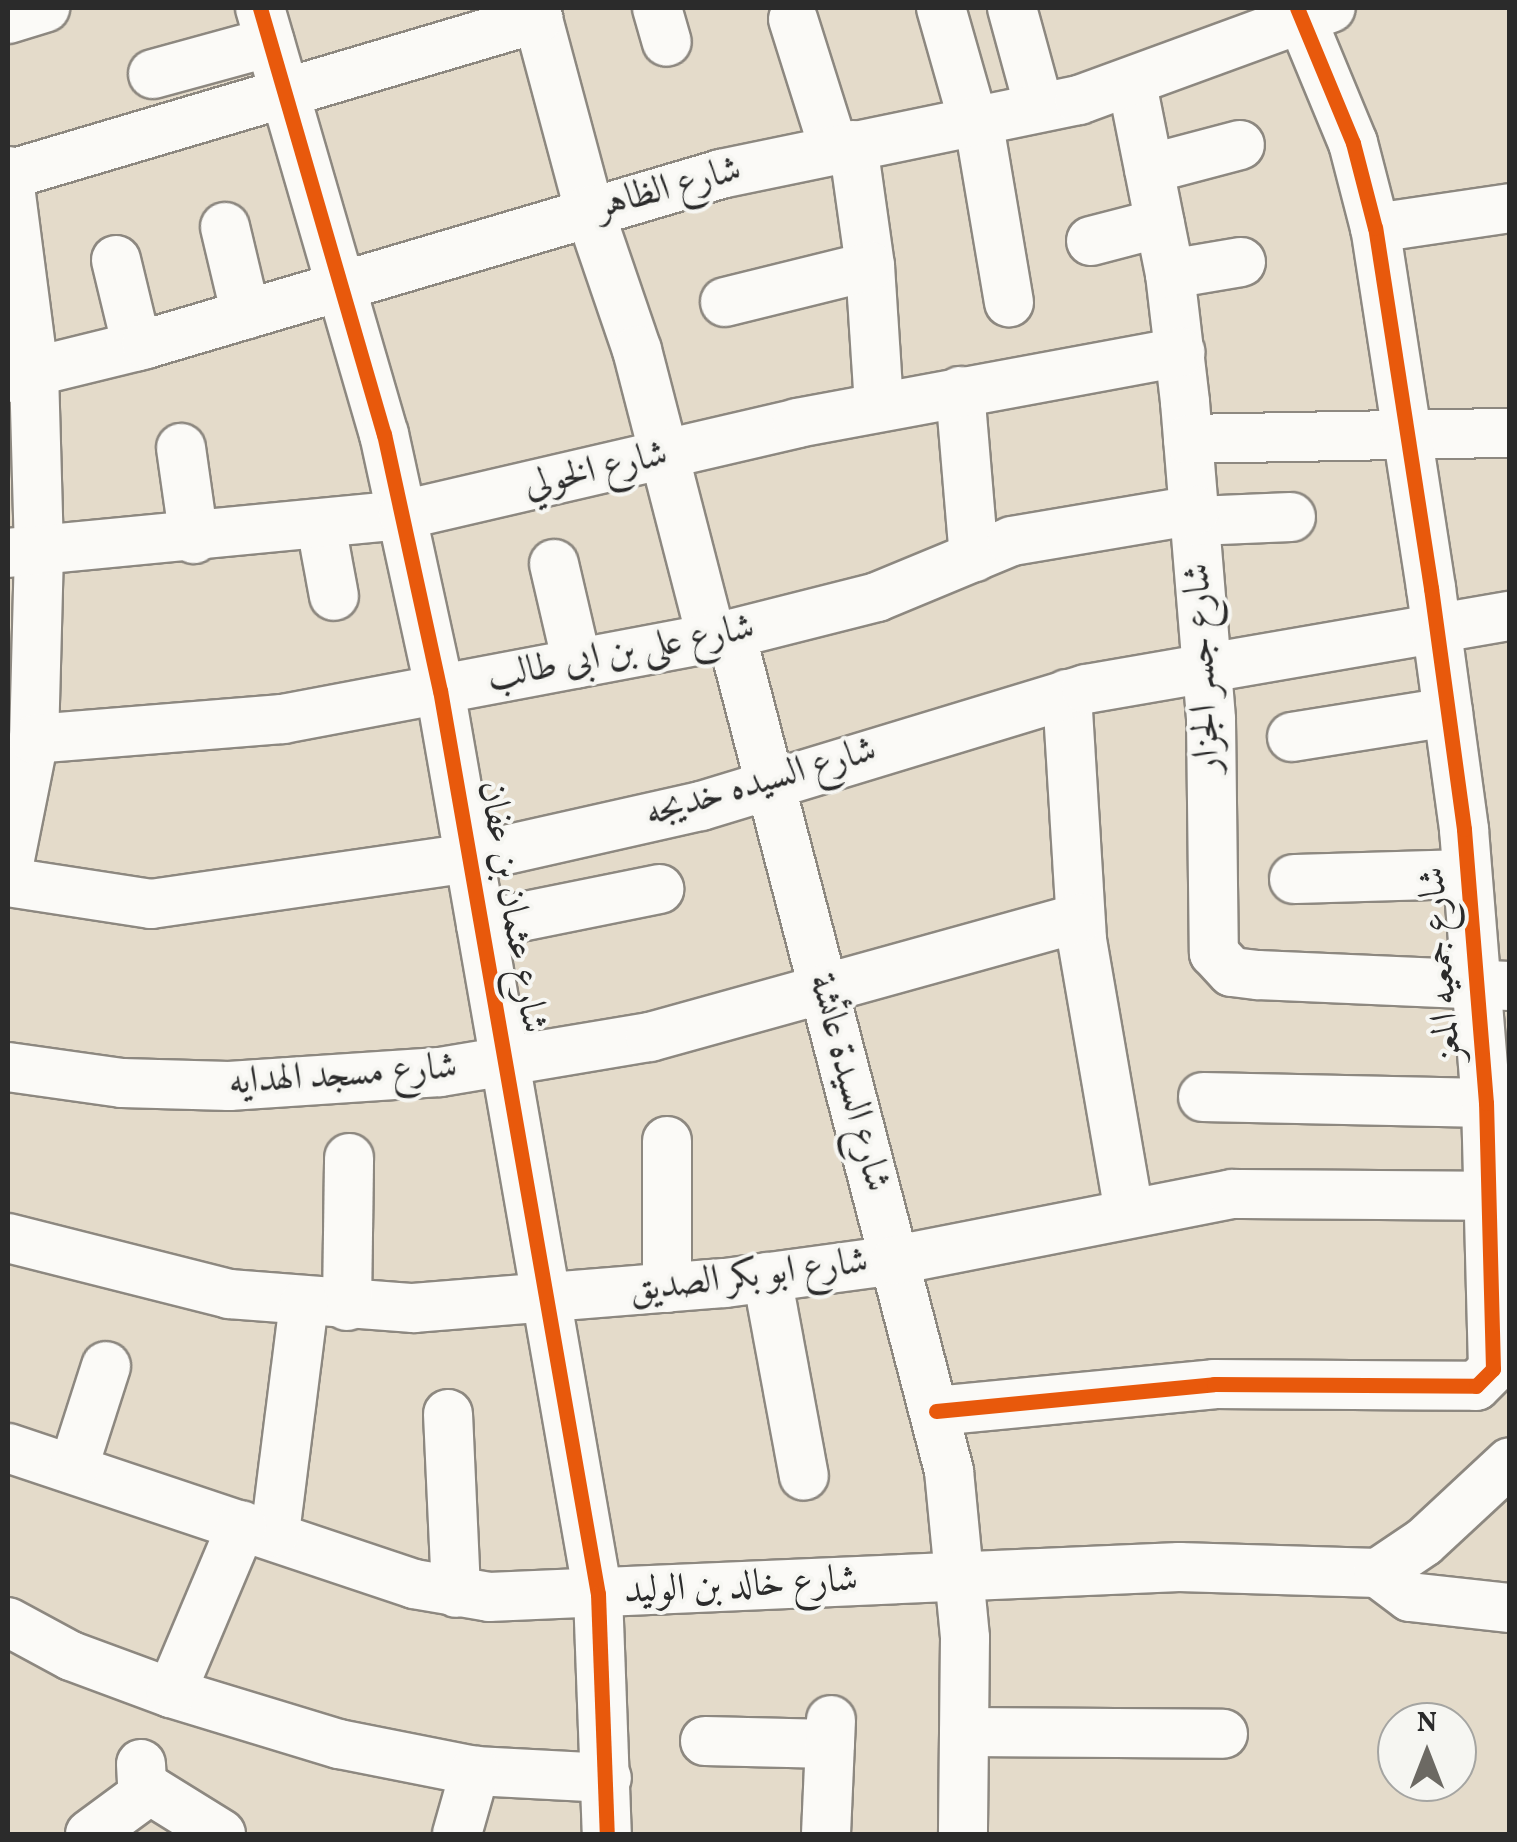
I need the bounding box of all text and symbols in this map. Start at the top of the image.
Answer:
street label: شارع الظاهر [591,148,747,230]
street label: شارع الخولي [520,432,672,510]
street label: شارع جسر الجزار [1176,562,1232,774]
street label: شارع على بن ابى طالب [483,606,759,702]
street label: شارع السيده خديجه [640,728,882,838]
street label: شارع عثمان بن عفان [466,777,556,1037]
street label: شارع جمعيه المعز [1411,865,1473,1063]
street label: شارع السيدة عائشة [797,969,899,1197]
street label: شارع مسجد الهدايه [227,1045,459,1107]
street label: شارع ابو بكر الصديق [627,1240,871,1314]
street label: شارع خالد بن الوليد [623,1558,859,1616]
north arrow [1377,1702,1477,1802]
text: N [1417,1704,1437,1743]

